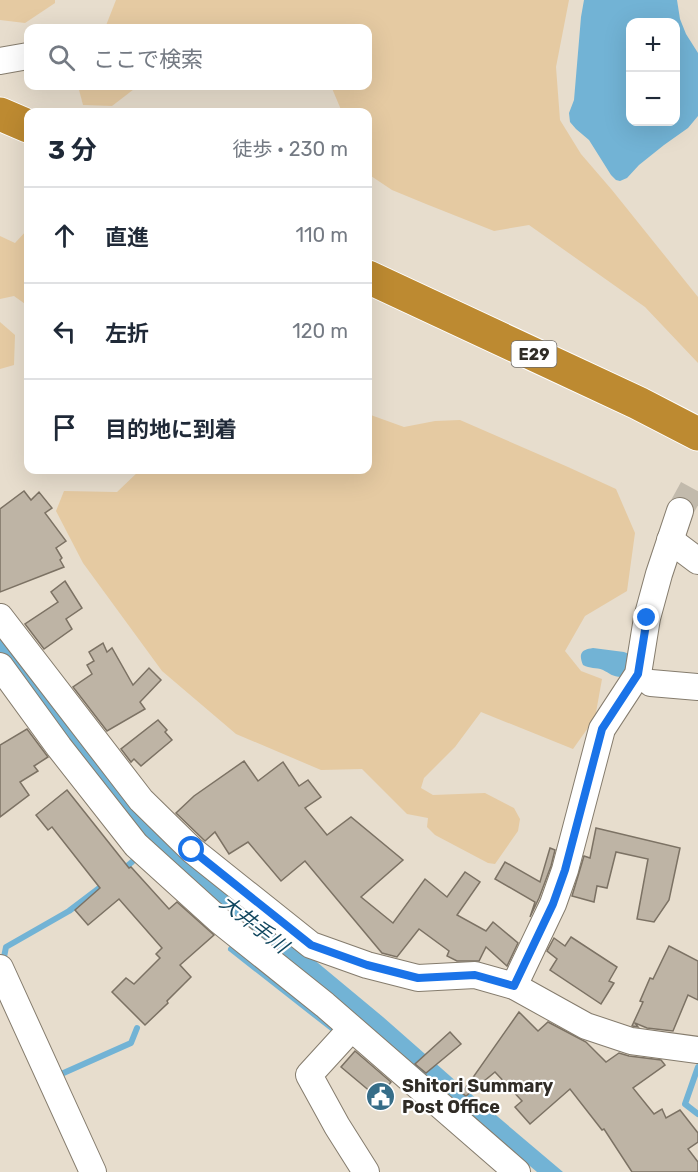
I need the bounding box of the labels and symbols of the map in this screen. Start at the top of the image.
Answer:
road number: E29 [512,341,556,367]
route end [633,604,659,630]
route start [178,836,204,862]
water label: 大井手川 [215,890,294,959]
place label: Shitori Summary Post Office [402,1075,554,1118]
public building icon: Shitori Summary Post Office [365,1080,397,1112]

